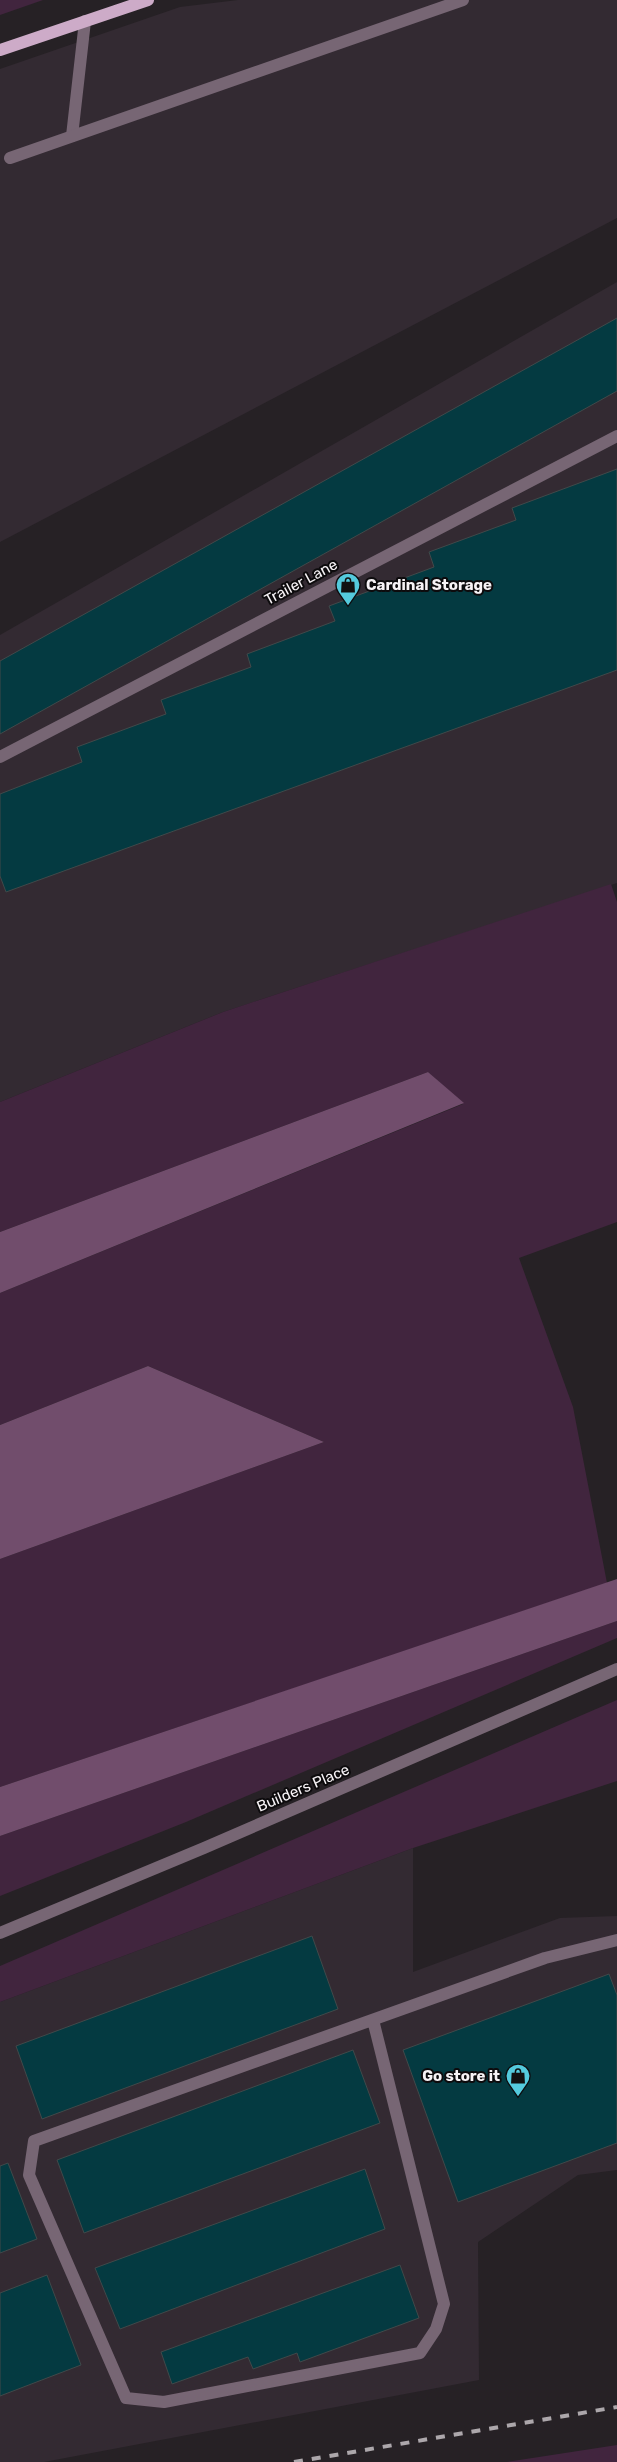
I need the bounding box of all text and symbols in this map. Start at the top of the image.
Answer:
street label: Trailer Lane [261,555,341,609]
shop icon: Cardinal Storage [335,572,361,606]
place label: Cardinal Storage [366,576,492,594]
street label: Builders Place [254,1760,352,1816]
shop icon: Go store it [505,2063,531,2097]
place label: Go store it [422,2067,500,2085]

